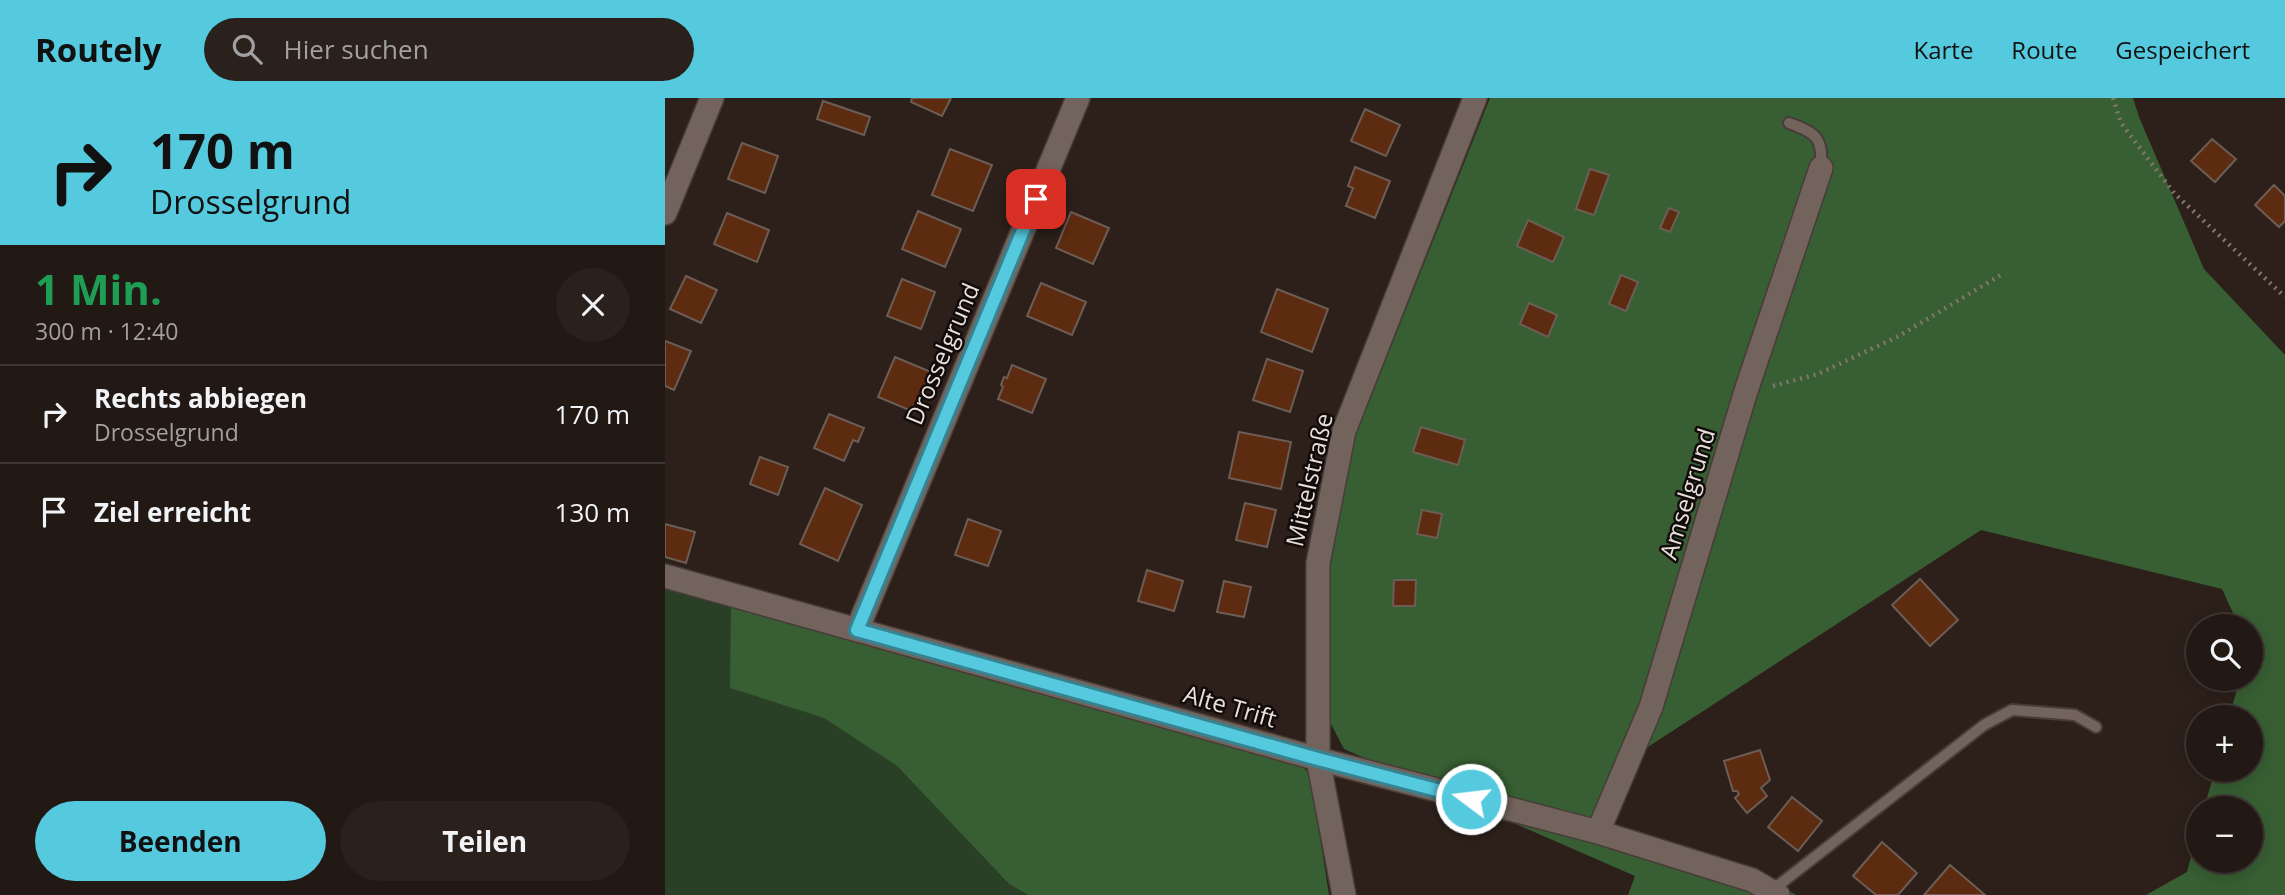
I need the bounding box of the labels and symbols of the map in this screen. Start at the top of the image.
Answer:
pin [1006,169,1066,229]
street label: Drosselgrund [897,277,986,429]
street label: Mittelstraße [1277,410,1340,550]
street label: Amselgrund [1651,424,1722,563]
street label: Alte Trift [1180,677,1281,735]
position arrow [1434,762,1508,836]

